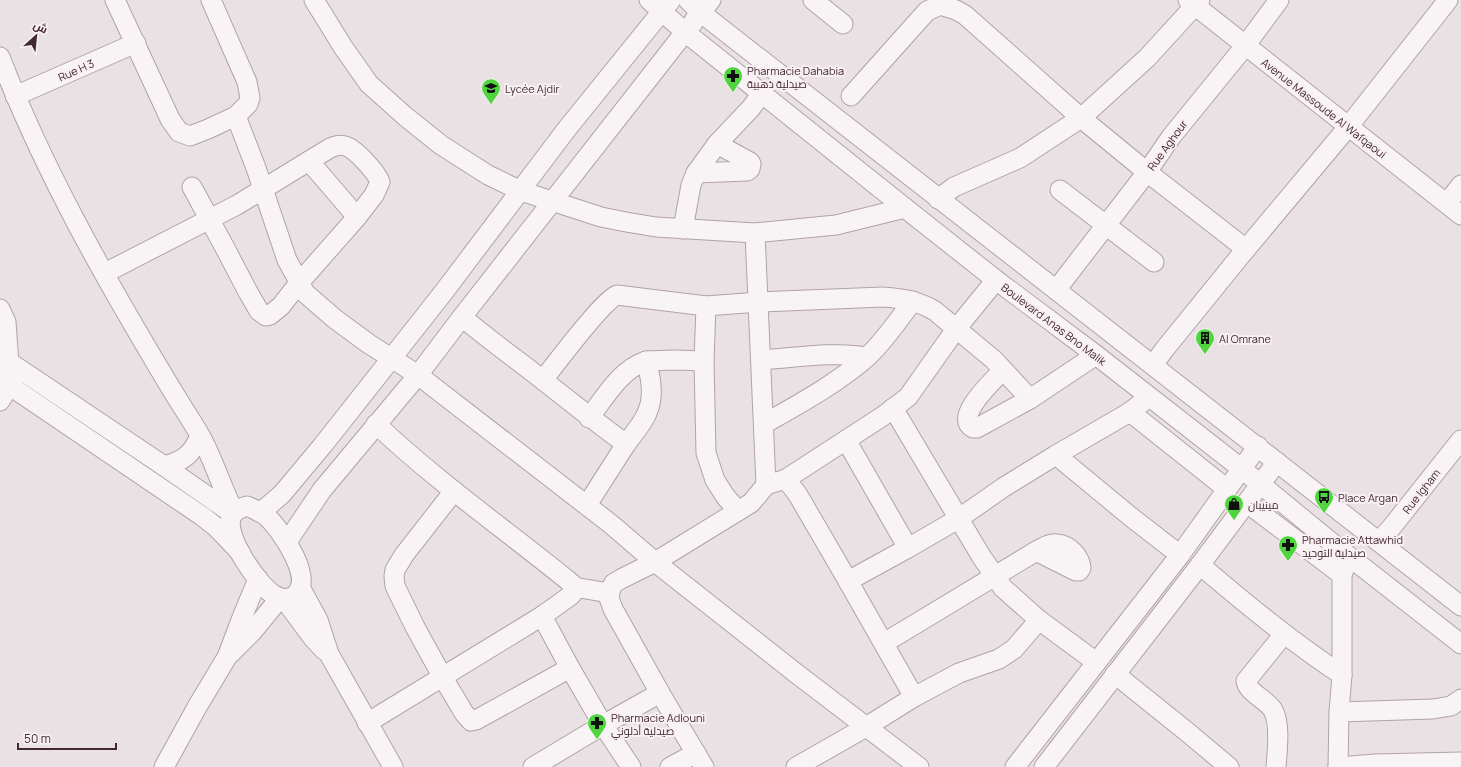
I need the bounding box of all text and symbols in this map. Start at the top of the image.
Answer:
north arrow [16,16,56,56]
text: ش [31,17,50,37]
street label: Avenue Massoude Al Wafqaoui [1258,54,1390,162]
street label: Rue H 3 [56,55,96,85]
place label: Pharmacie Dahabia صيدلية ذهبية [747,63,844,91]
pharmacy icon: Pharmacie Dahabia صيدلية ذهبية [722,65,744,93]
school or university icon: Lycée Ajdir [480,77,502,105]
place label: Lycée Ajdir [505,81,560,96]
street label: Rue Aghour [1144,117,1190,173]
street label: Boulevard Anas Bno Malik [998,279,1110,369]
building icon: Al Omrane [1194,327,1216,355]
place label: Al Omrane [1219,331,1271,346]
street label: Rue Igham [1399,465,1443,517]
bus stop icon: Place Argan [1313,486,1335,514]
place label: Place Argan [1338,490,1398,505]
shop icon: مينيبان [1223,493,1245,521]
place label: مينيبان [1248,497,1279,512]
place label: Pharmacie Attawhid صيدلية التوحيد [1302,532,1403,560]
pharmacy icon: Pharmacie Attawhid صيدلية التوحيد [1277,534,1299,562]
place label: Pharmacie Adlouni صيدلية أدلوني [611,710,705,740]
pharmacy icon: Pharmacie Adlouni صيدلية أدلوني [586,712,608,740]
scale bar [18,725,116,751]
text: 50 m [24,730,51,747]

